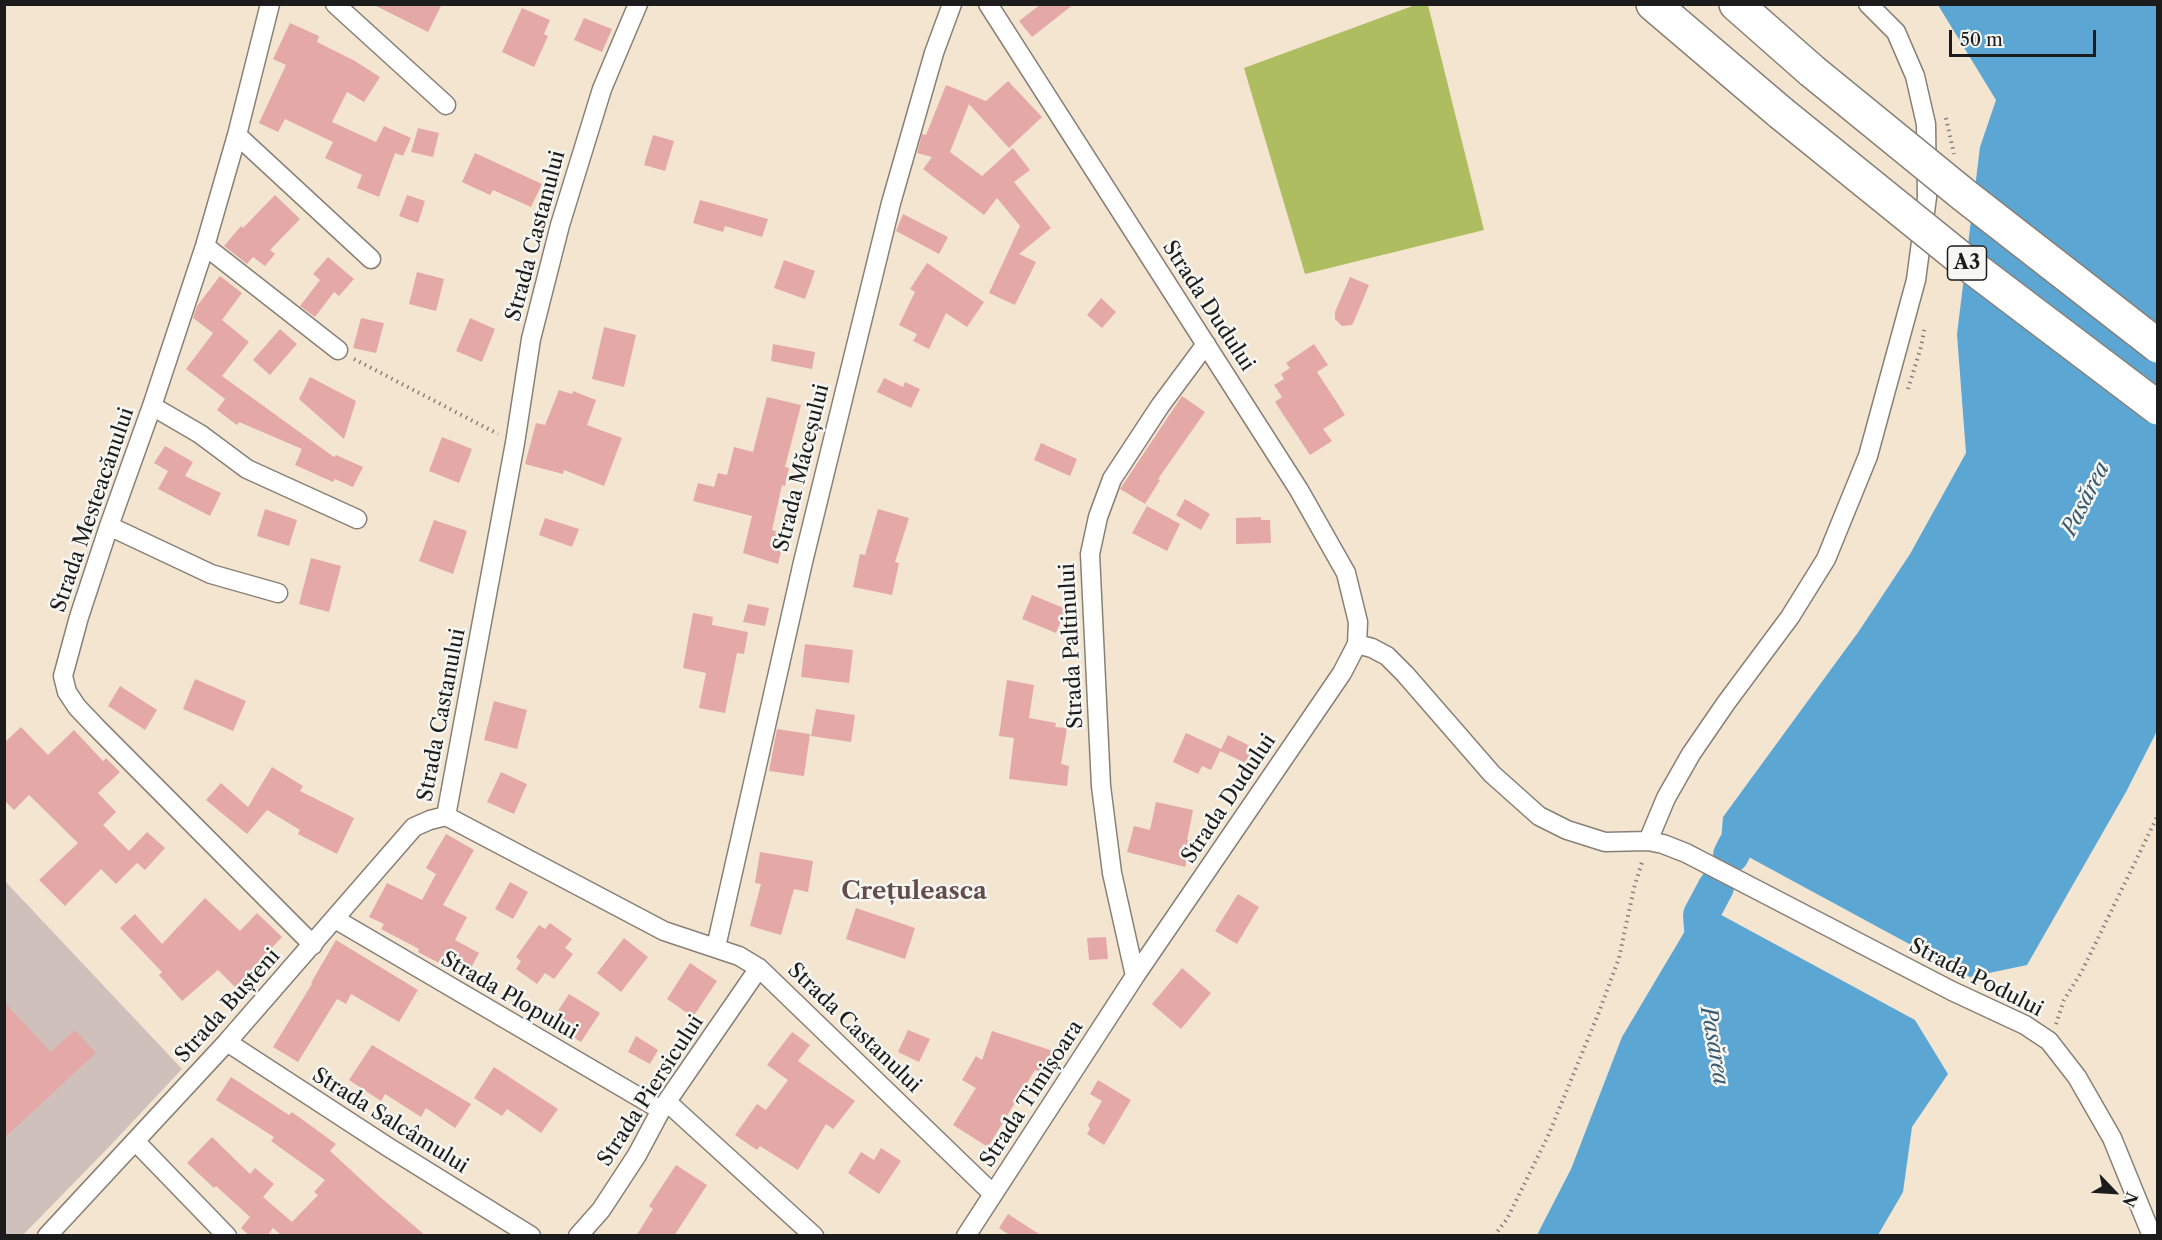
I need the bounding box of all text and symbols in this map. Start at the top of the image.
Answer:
scale bar [1952,18,2099,56]
text: 50 m [1960,29,2003,51]
street label: Strada Castanului [501,148,571,324]
street label: Strada Dudului [1156,236,1260,376]
road number: A3 [1948,246,1986,280]
street label: Strada Măceșului [769,382,835,554]
street label: Strada Mesteacănului [46,404,140,616]
water label: Pasărea [2056,458,2116,540]
street label: Strada Paltinului [1055,563,1089,729]
street label: Strada Castanului [413,626,471,804]
street label: Strada Dudului [1176,730,1282,868]
district label: Crețuleasca [841,878,987,906]
street label: Strada Podului [1905,933,2047,1023]
street label: Strada Bușteni [170,944,286,1068]
street label: Strada Plopului [436,947,582,1045]
street label: Strada Castanului [782,958,926,1098]
water label: Pasărea [1694,1005,1734,1087]
street label: Strada Piersicului [593,1011,709,1171]
street label: Strada Timișoara [975,1016,1089,1172]
street label: Strada Salcâmului [307,1063,473,1179]
north arrow [2084,1162,2144,1222]
text: N [2118,1189,2142,1210]

